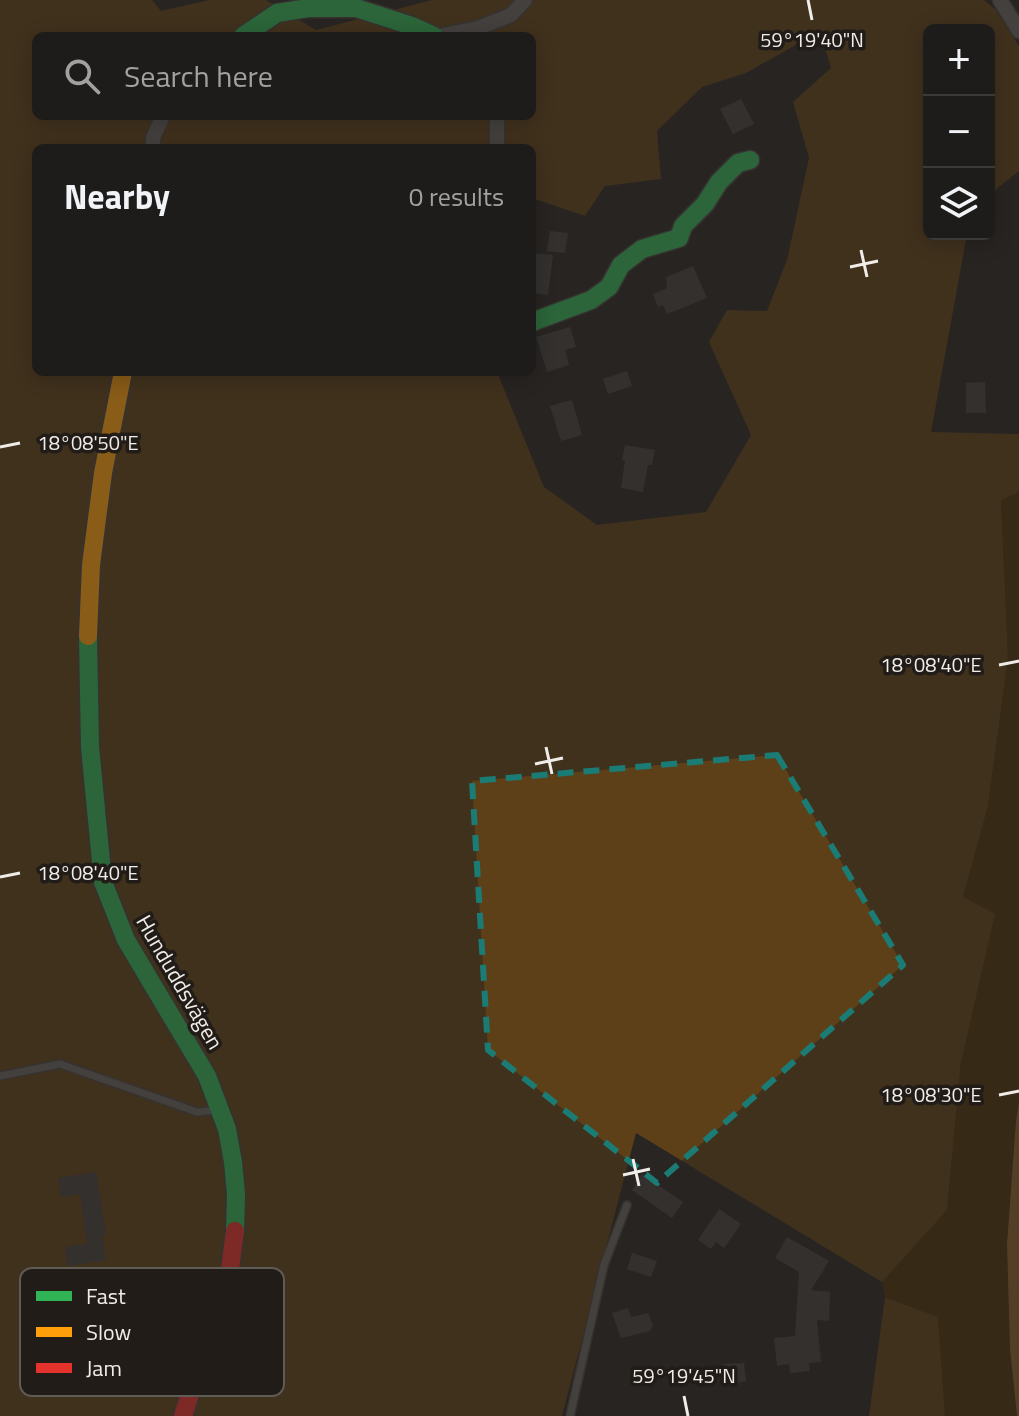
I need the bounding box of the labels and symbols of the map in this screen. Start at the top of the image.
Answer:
text: 59°19'40"N [760,24,864,55]
text: 18°08'50"E [37,427,139,458]
text: 18°08'40"E [880,649,982,680]
text: 18°08'40"E [37,857,139,888]
street label: Hunduddsvägen [128,908,232,1056]
text: 18°08'30"E [880,1079,982,1110]
legend [20,1268,284,1396]
text: Fast [86,1279,126,1313]
text: Slow [86,1315,132,1349]
text: Jam [86,1351,122,1385]
text: 59°19'45"N [632,1360,736,1391]

